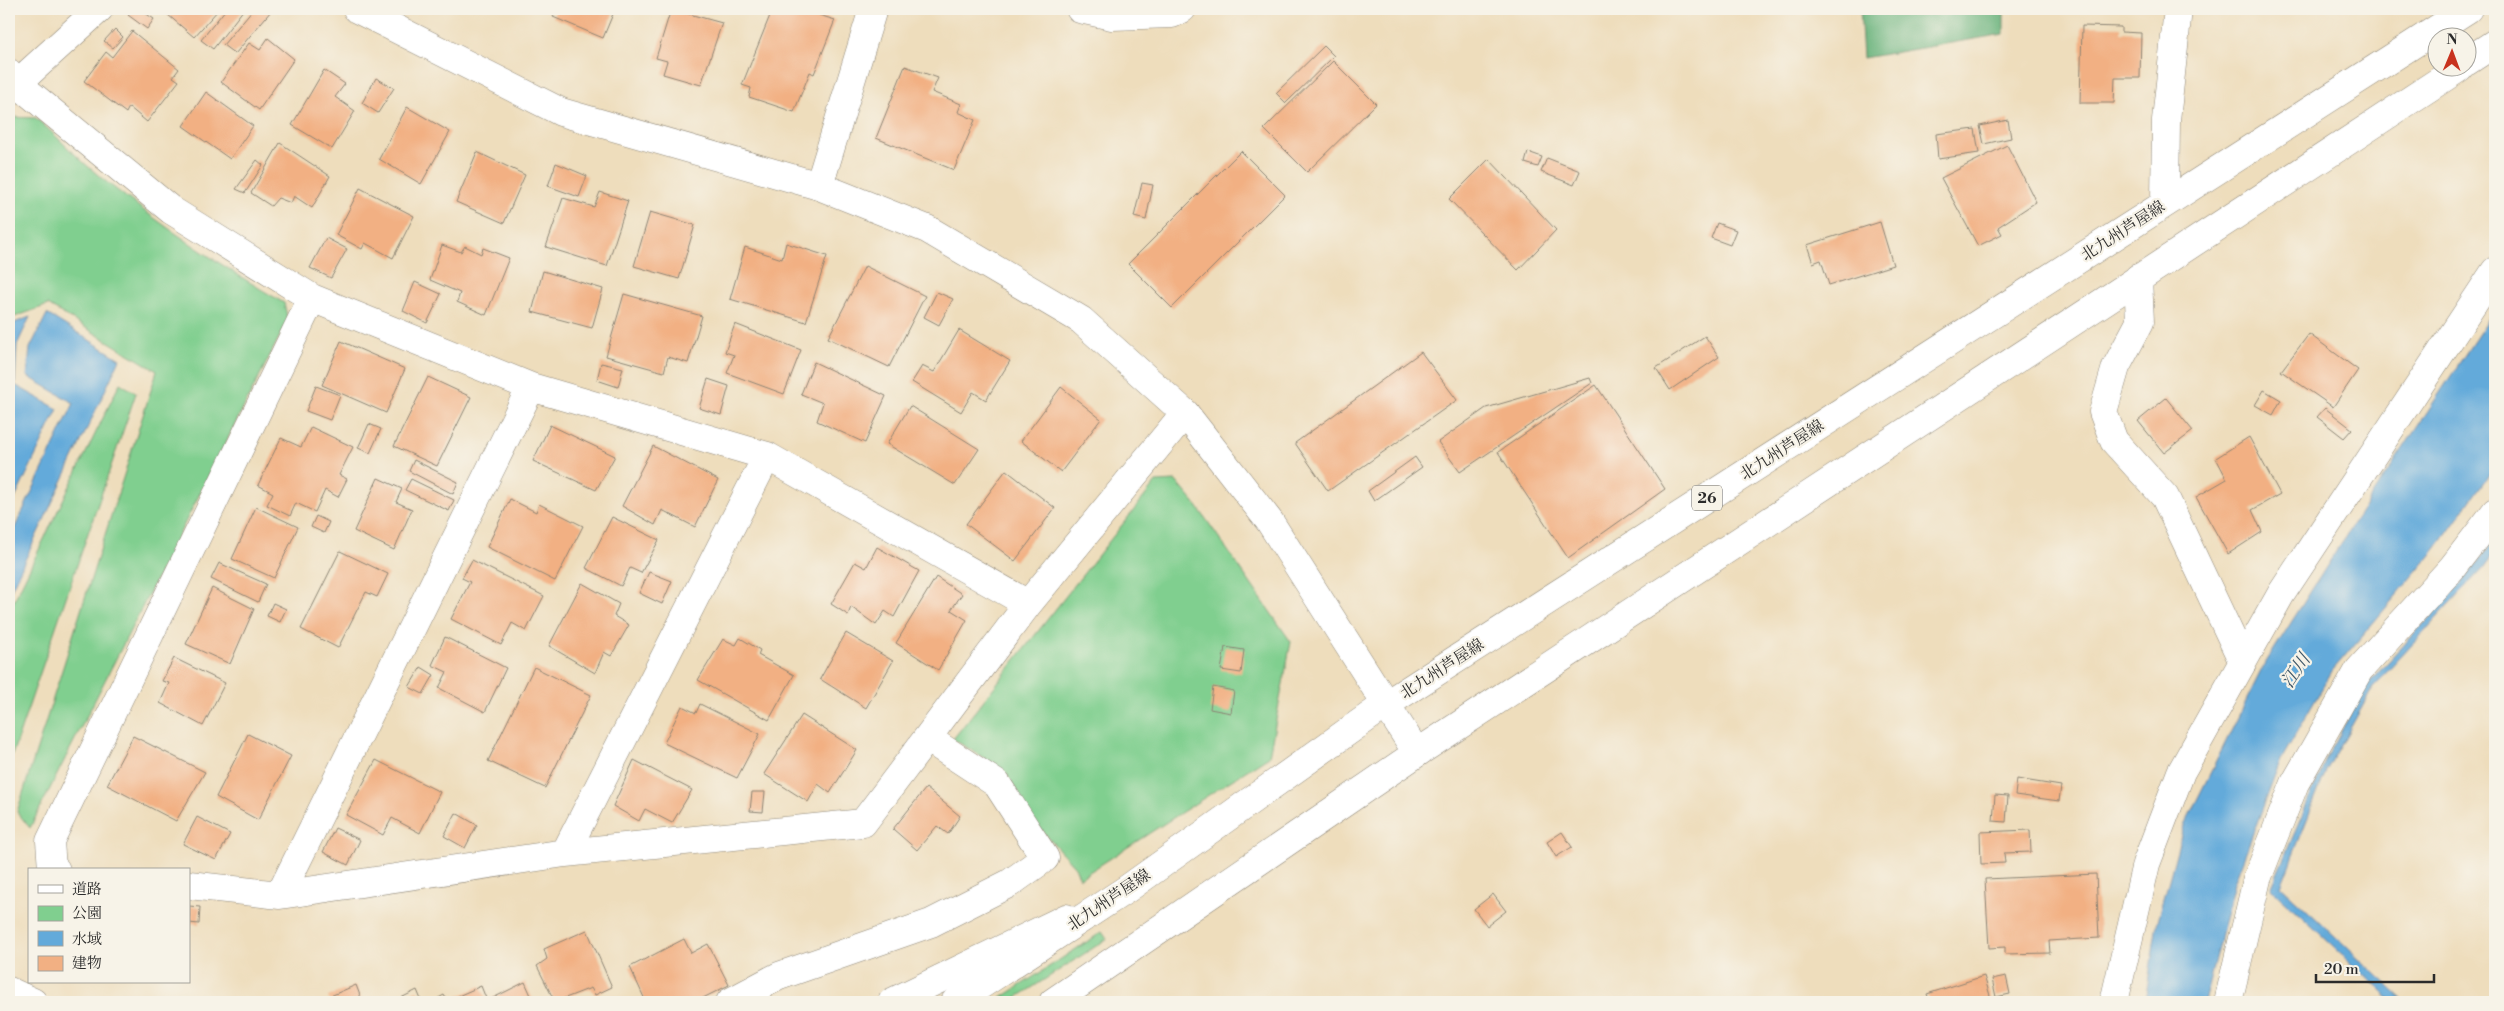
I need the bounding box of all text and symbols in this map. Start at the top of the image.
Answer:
north arrow [2426,28,2476,78]
text: N [2447,31,2458,49]
street label: 北九州芦屋線 [2077,196,2169,266]
street label: 北九州芦屋線 [1736,415,1828,485]
road number: 26 [1692,486,1722,510]
street label: 北九州芦屋線 [1396,634,1488,704]
water label: 江川 [2276,648,2317,692]
street label: 北九州芦屋線 [1064,865,1154,935]
legend [28,868,190,984]
text: 道路 [72,880,102,899]
text: 公園 [72,904,102,923]
text: 水域 [72,930,102,949]
scale bar [2316,951,2434,983]
text: 建物 [72,954,102,973]
text: 20 m [2324,960,2359,979]

